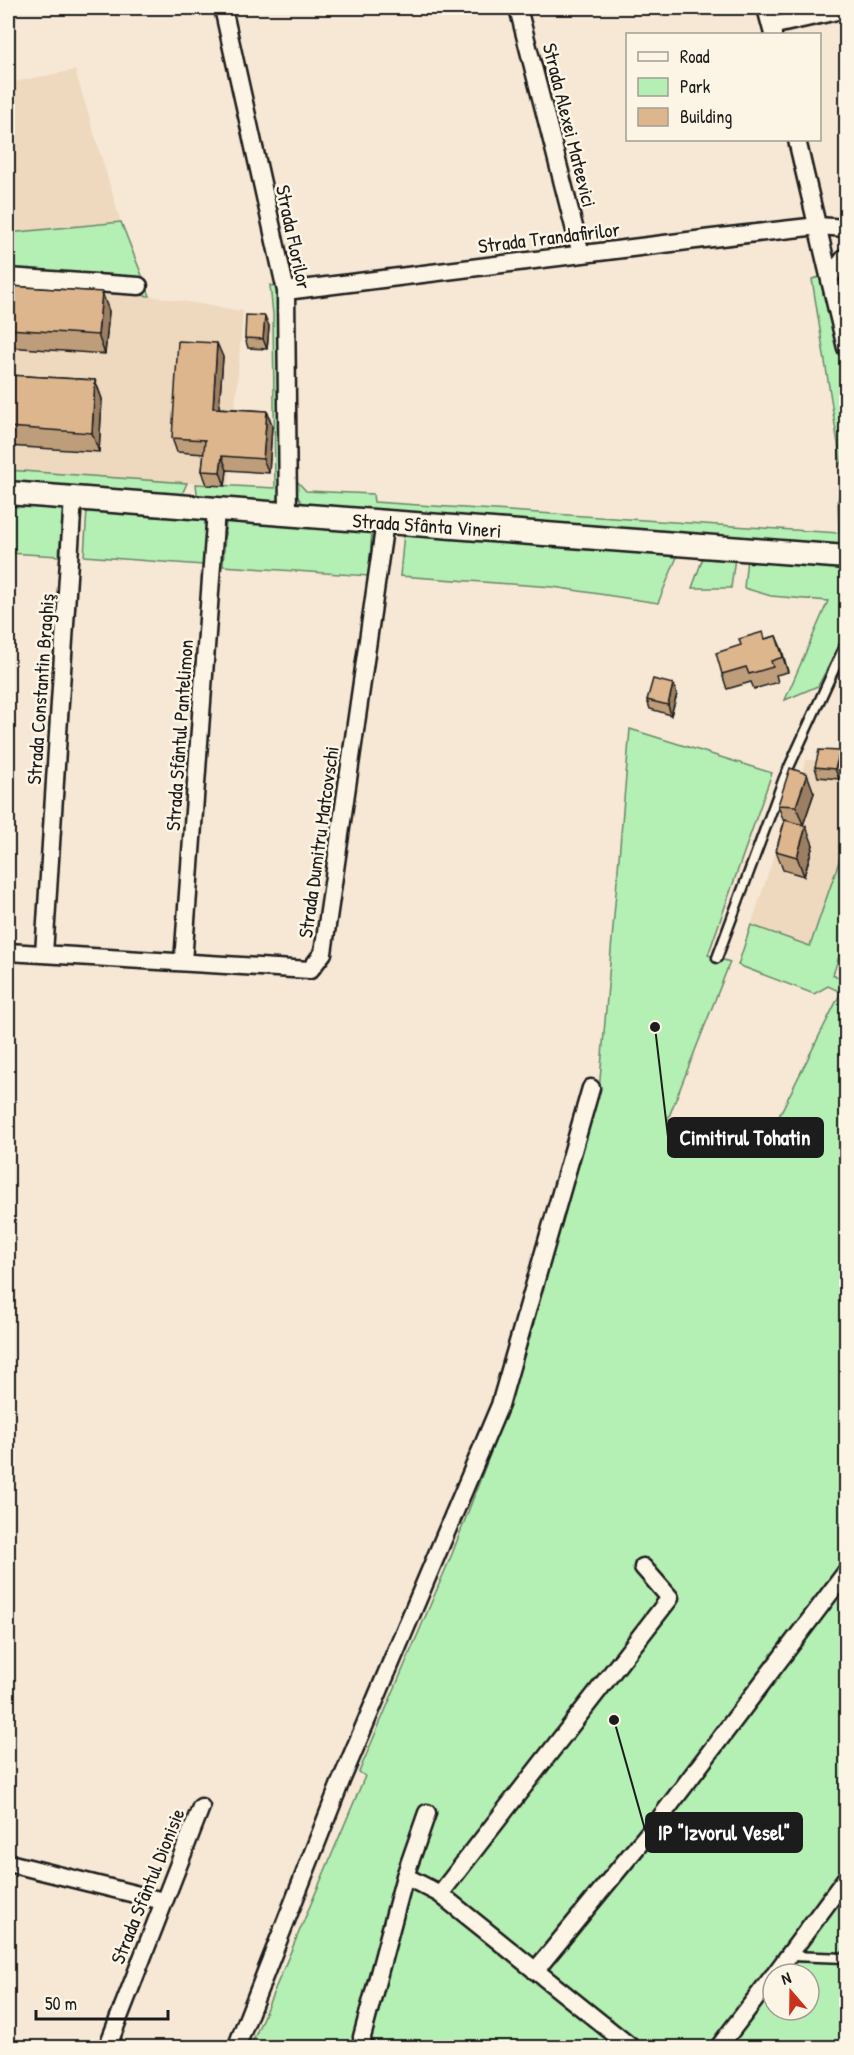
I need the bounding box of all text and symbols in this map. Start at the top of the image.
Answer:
legend [626,33,821,141]
street label: Strada Alexei Mateevici [537,40,603,210]
text: Road [680,44,710,69]
text: Park [680,74,711,99]
text: Building [680,104,732,129]
street label: Strada Florilor [270,182,318,292]
street label: Strada Trandafirilor [477,215,622,259]
street label: Strada Sfânta Vineri [352,506,502,544]
street label: Strada Constantin Braghiş [20,592,60,785]
street label: Strada Sfântul Pantelimon [159,638,199,832]
street label: Strada Dumitru Matcovschi [291,744,345,940]
callout: Cimitirul Tohatin [668,1118,823,1157]
text: Cimitirul Tohatin [680,1123,810,1152]
street label: Strada Sfântul Dionisie [103,1804,191,1968]
callout: IP "Izvorul Vesel" [646,1813,802,1852]
text: IP "Izvorul Vesel" [658,1818,790,1847]
north arrow [761,1962,821,2022]
text: N [778,1966,794,1990]
scale bar [36,1983,168,2021]
text: 50 m [45,1991,77,2016]

